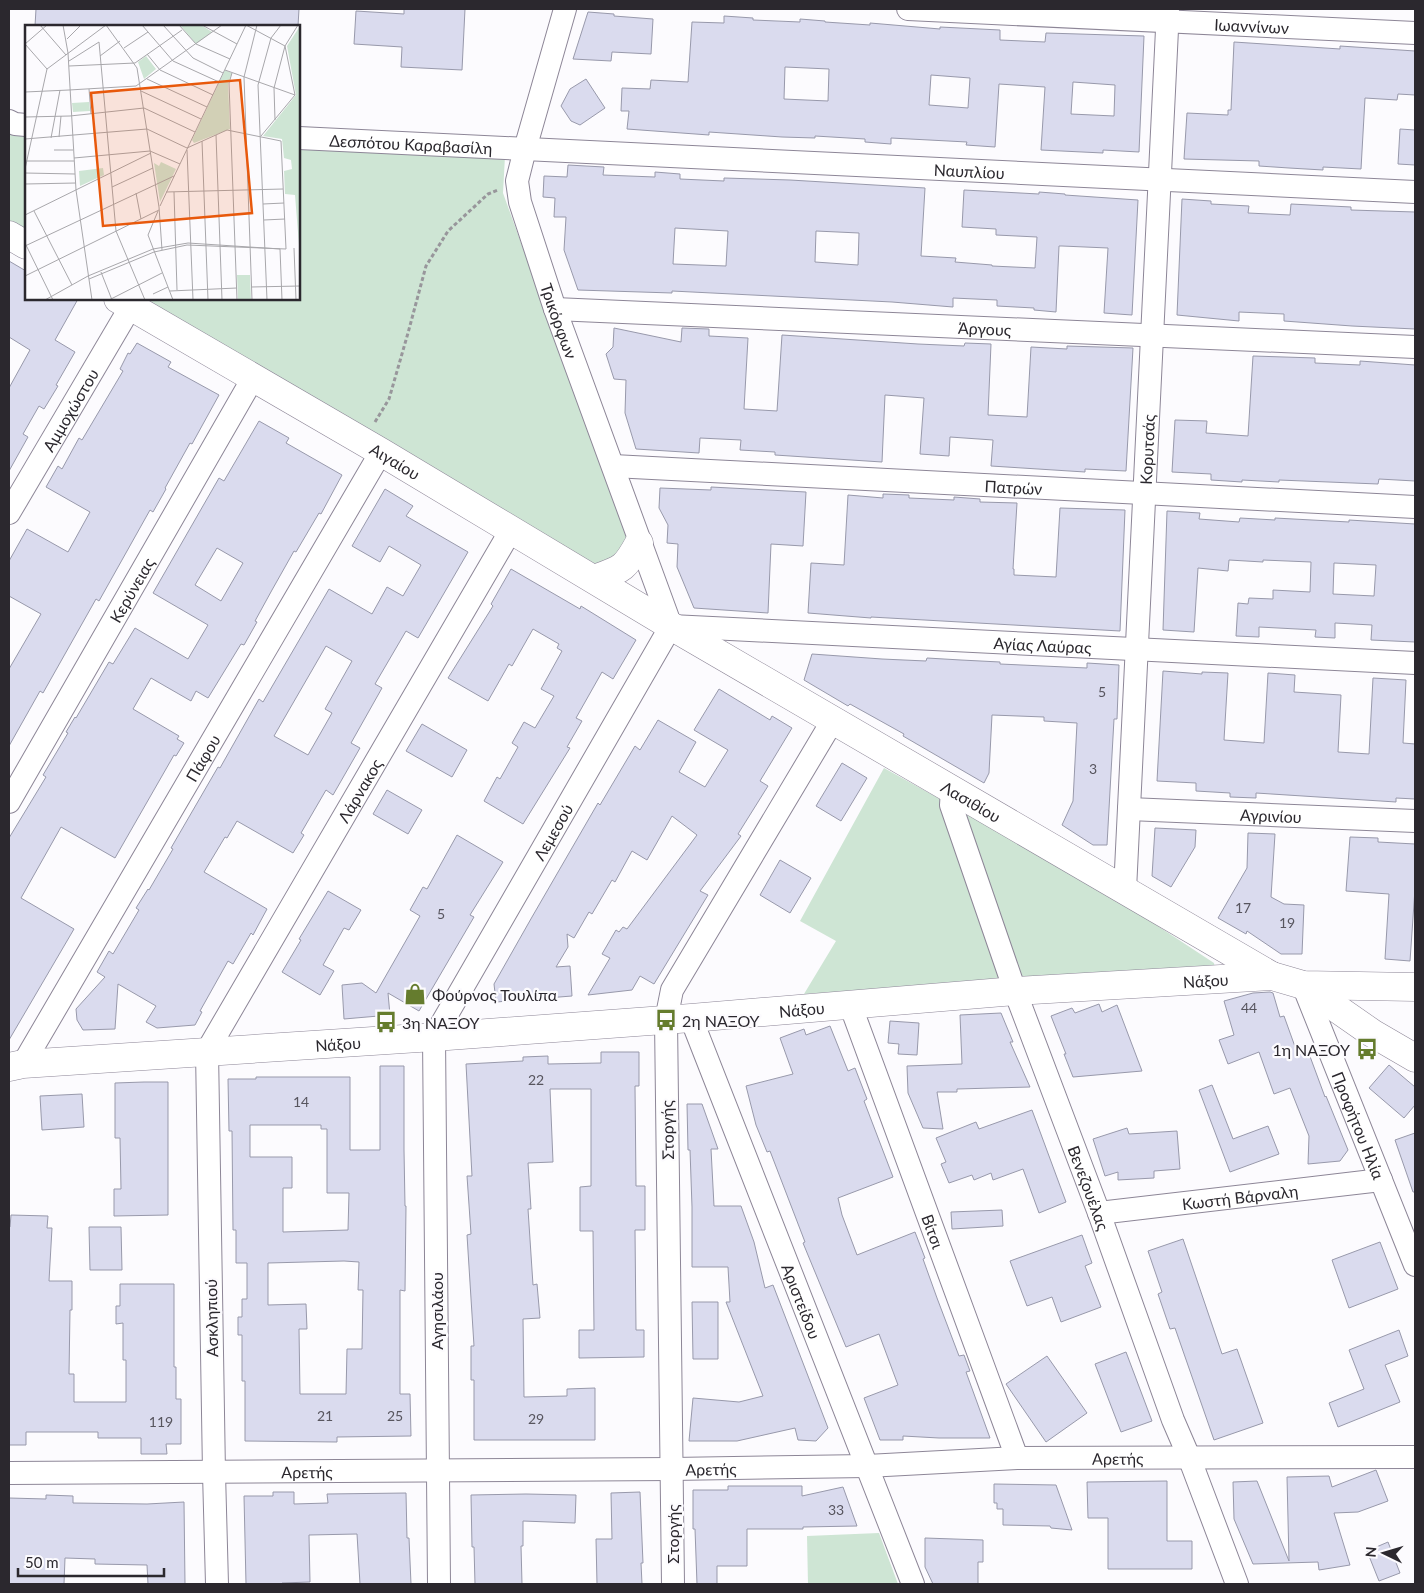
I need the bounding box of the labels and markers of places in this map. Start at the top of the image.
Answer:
shop icon: Φούρνος Τουλίπα [402,981,428,1007]
place label: Φούρνος Τουλίπα [432,985,558,1004]
bus stop icon: 2η ΝΑΞΟΥ [653,1007,679,1033]
bus stop icon: 3η ΝΑΞΟΥ [373,1009,399,1035]
place label: 2η ΝΑΞΟΥ [682,1011,760,1030]
place label: 3η ΝΑΞΟΥ [402,1013,480,1032]
bus stop icon: 1η ΝΑΞΟΥ [1354,1036,1380,1062]
place label: 1η ΝΑΞΟΥ [1272,1040,1350,1059]

